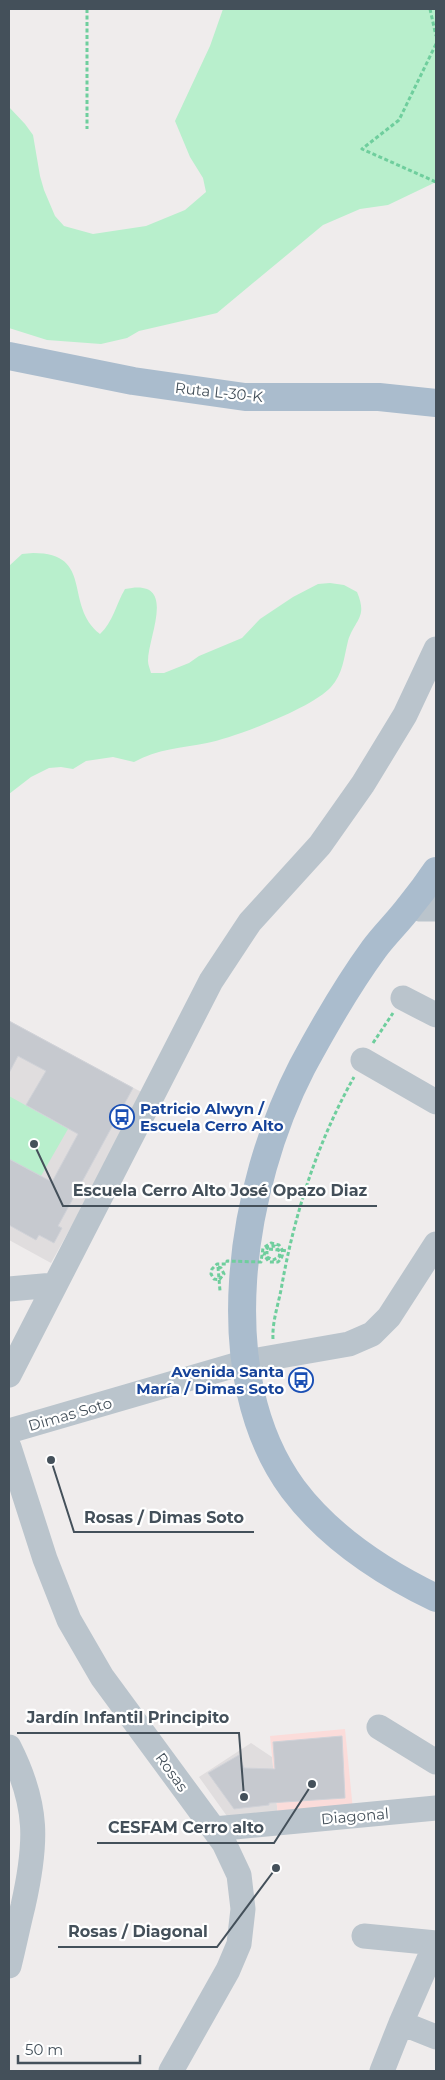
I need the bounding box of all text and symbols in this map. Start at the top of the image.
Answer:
street label: Ruta L-30-K [174,378,264,406]
place label: Patricio Alwyn / Escuela Cerro Alto [140,1099,284,1135]
bus stop icon: Patricio Alwyn / Escuela Cerro Alto [109,1104,135,1130]
callout: Escuela Cerro Alto José Opazo Diaz [63,1175,377,1206]
text: Escuela Cerro Alto José Opazo Diaz [73,1181,368,1200]
place label: Avenida Santa María / Dimas Soto [136,1362,284,1398]
bus stop icon: Avenida Santa María / Dimas Soto [288,1367,314,1393]
street label: Dimas Soto [26,1393,114,1435]
callout: Rosas / Dimas Soto [74,1501,254,1532]
text: Rosas / Dimas Soto [84,1508,244,1527]
callout: Jardín Infantil Principito [17,1702,239,1733]
text: Jardín Infantil Principito [26,1708,229,1727]
street label: Rosas [151,1749,193,1795]
street label: Diagonal [320,1804,390,1828]
callout: CESFAM Cerro alto [97,1812,274,1843]
text: CESFAM Cerro alto [108,1818,264,1837]
callout: Rosas / Diagonal [58,1916,217,1947]
text: Rosas / Diagonal [68,1922,208,1941]
scale bar [18,2032,140,2064]
text: 50 m [25,2040,63,2059]

